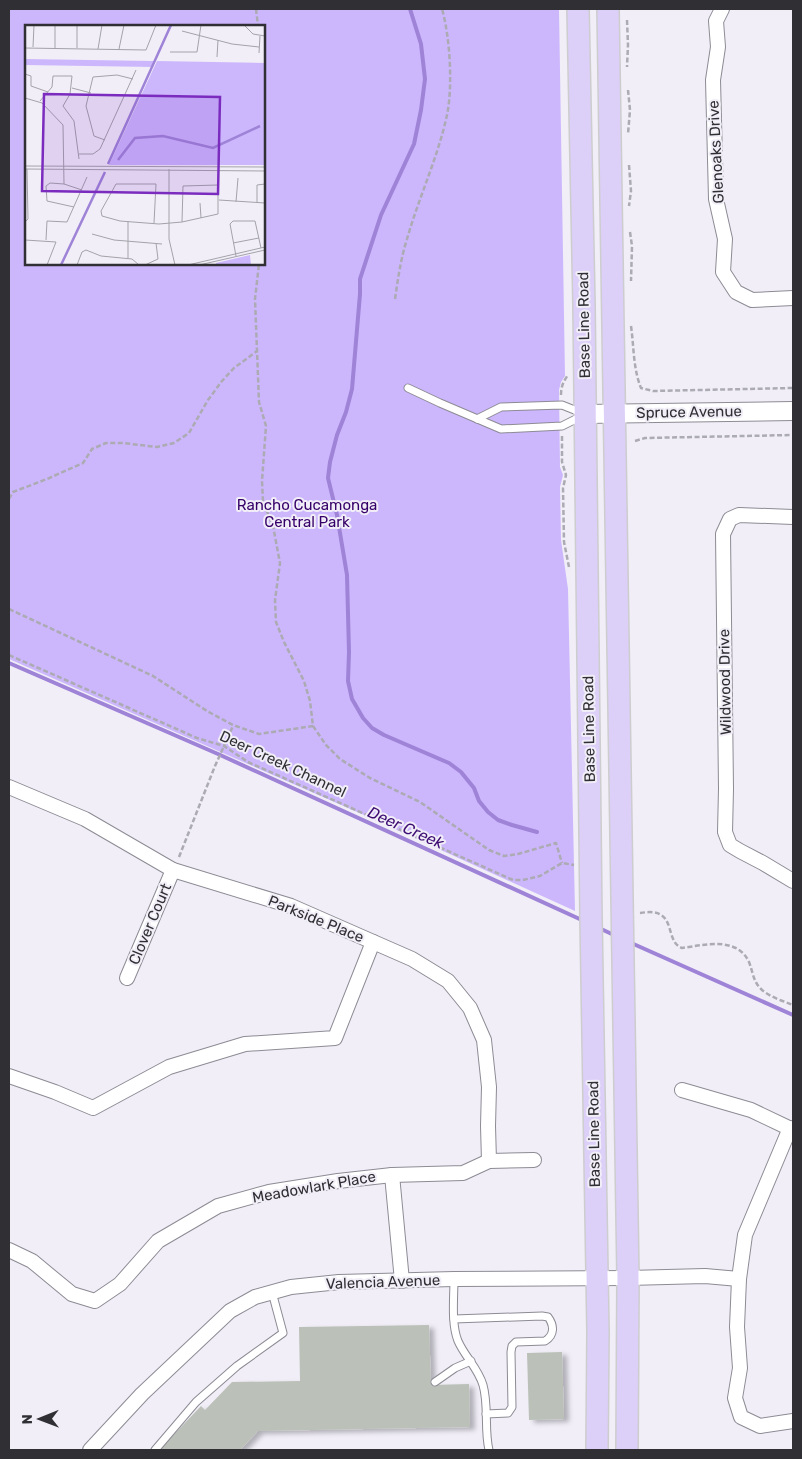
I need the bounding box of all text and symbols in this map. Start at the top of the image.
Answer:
inset map [25,25,265,265]
street label: Glenoaks Drive [704,100,728,204]
street label: Base Line Road [574,271,594,379]
street label: Spruce Avenue [636,402,742,422]
park label: Rancho Cucamonga Central Park [237,496,377,531]
street label: Wildwood Drive [715,629,735,735]
street label: Base Line Road [579,675,599,783]
street label: Deer Creek Channel [217,727,349,801]
water label: Deer Creek [365,802,448,853]
street label: Clover Court [125,880,175,967]
street label: Parkside Place [266,892,366,946]
street label: Base Line Road [584,1080,604,1188]
street label: Meadowlark Place [251,1167,377,1207]
street label: Valencia Avenue [326,1271,440,1293]
north arrow [15,1394,65,1444]
text: N [19,1414,36,1424]

